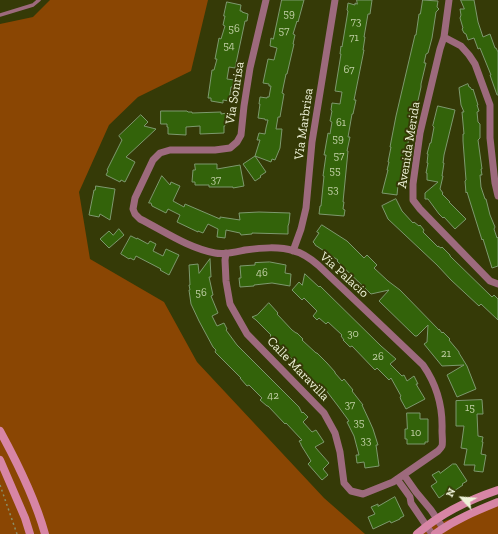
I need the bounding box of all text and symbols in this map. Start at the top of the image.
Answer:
house number: 59 [283,7,295,21]
house number: 73 [351,15,361,29]
house number: 56 [228,22,240,36]
house number: 57 [279,24,289,38]
house number: 71 [349,31,359,45]
house number: 54 [223,39,235,53]
street label: Via Sonrisa [222,61,248,125]
house number: 67 [343,63,355,77]
street label: Via Marbrisa [291,87,317,161]
street label: Avenida Merida [394,101,424,189]
house number: 61 [336,116,346,130]
house number: 59 [332,132,344,146]
house number: 57 [334,149,344,163]
house number: 55 [329,164,341,178]
house number: 37 [211,173,221,187]
house number: 53 [327,183,339,197]
street label: Via Palacio [316,249,372,301]
house number: 46 [256,266,268,280]
house number: 56 [195,286,207,300]
house number: 30 [347,327,359,341]
street label: Calle Maravilla [263,334,333,404]
house number: 21 [441,347,451,361]
house number: 26 [372,350,384,364]
house number: 42 [267,389,279,403]
house number: 37 [345,398,355,412]
house number: 15 [465,401,475,415]
house number: 35 [353,416,365,430]
house number: 10 [411,426,421,440]
house number: 33 [361,434,371,448]
north arrow [442,478,482,518]
text: N [443,486,458,499]

